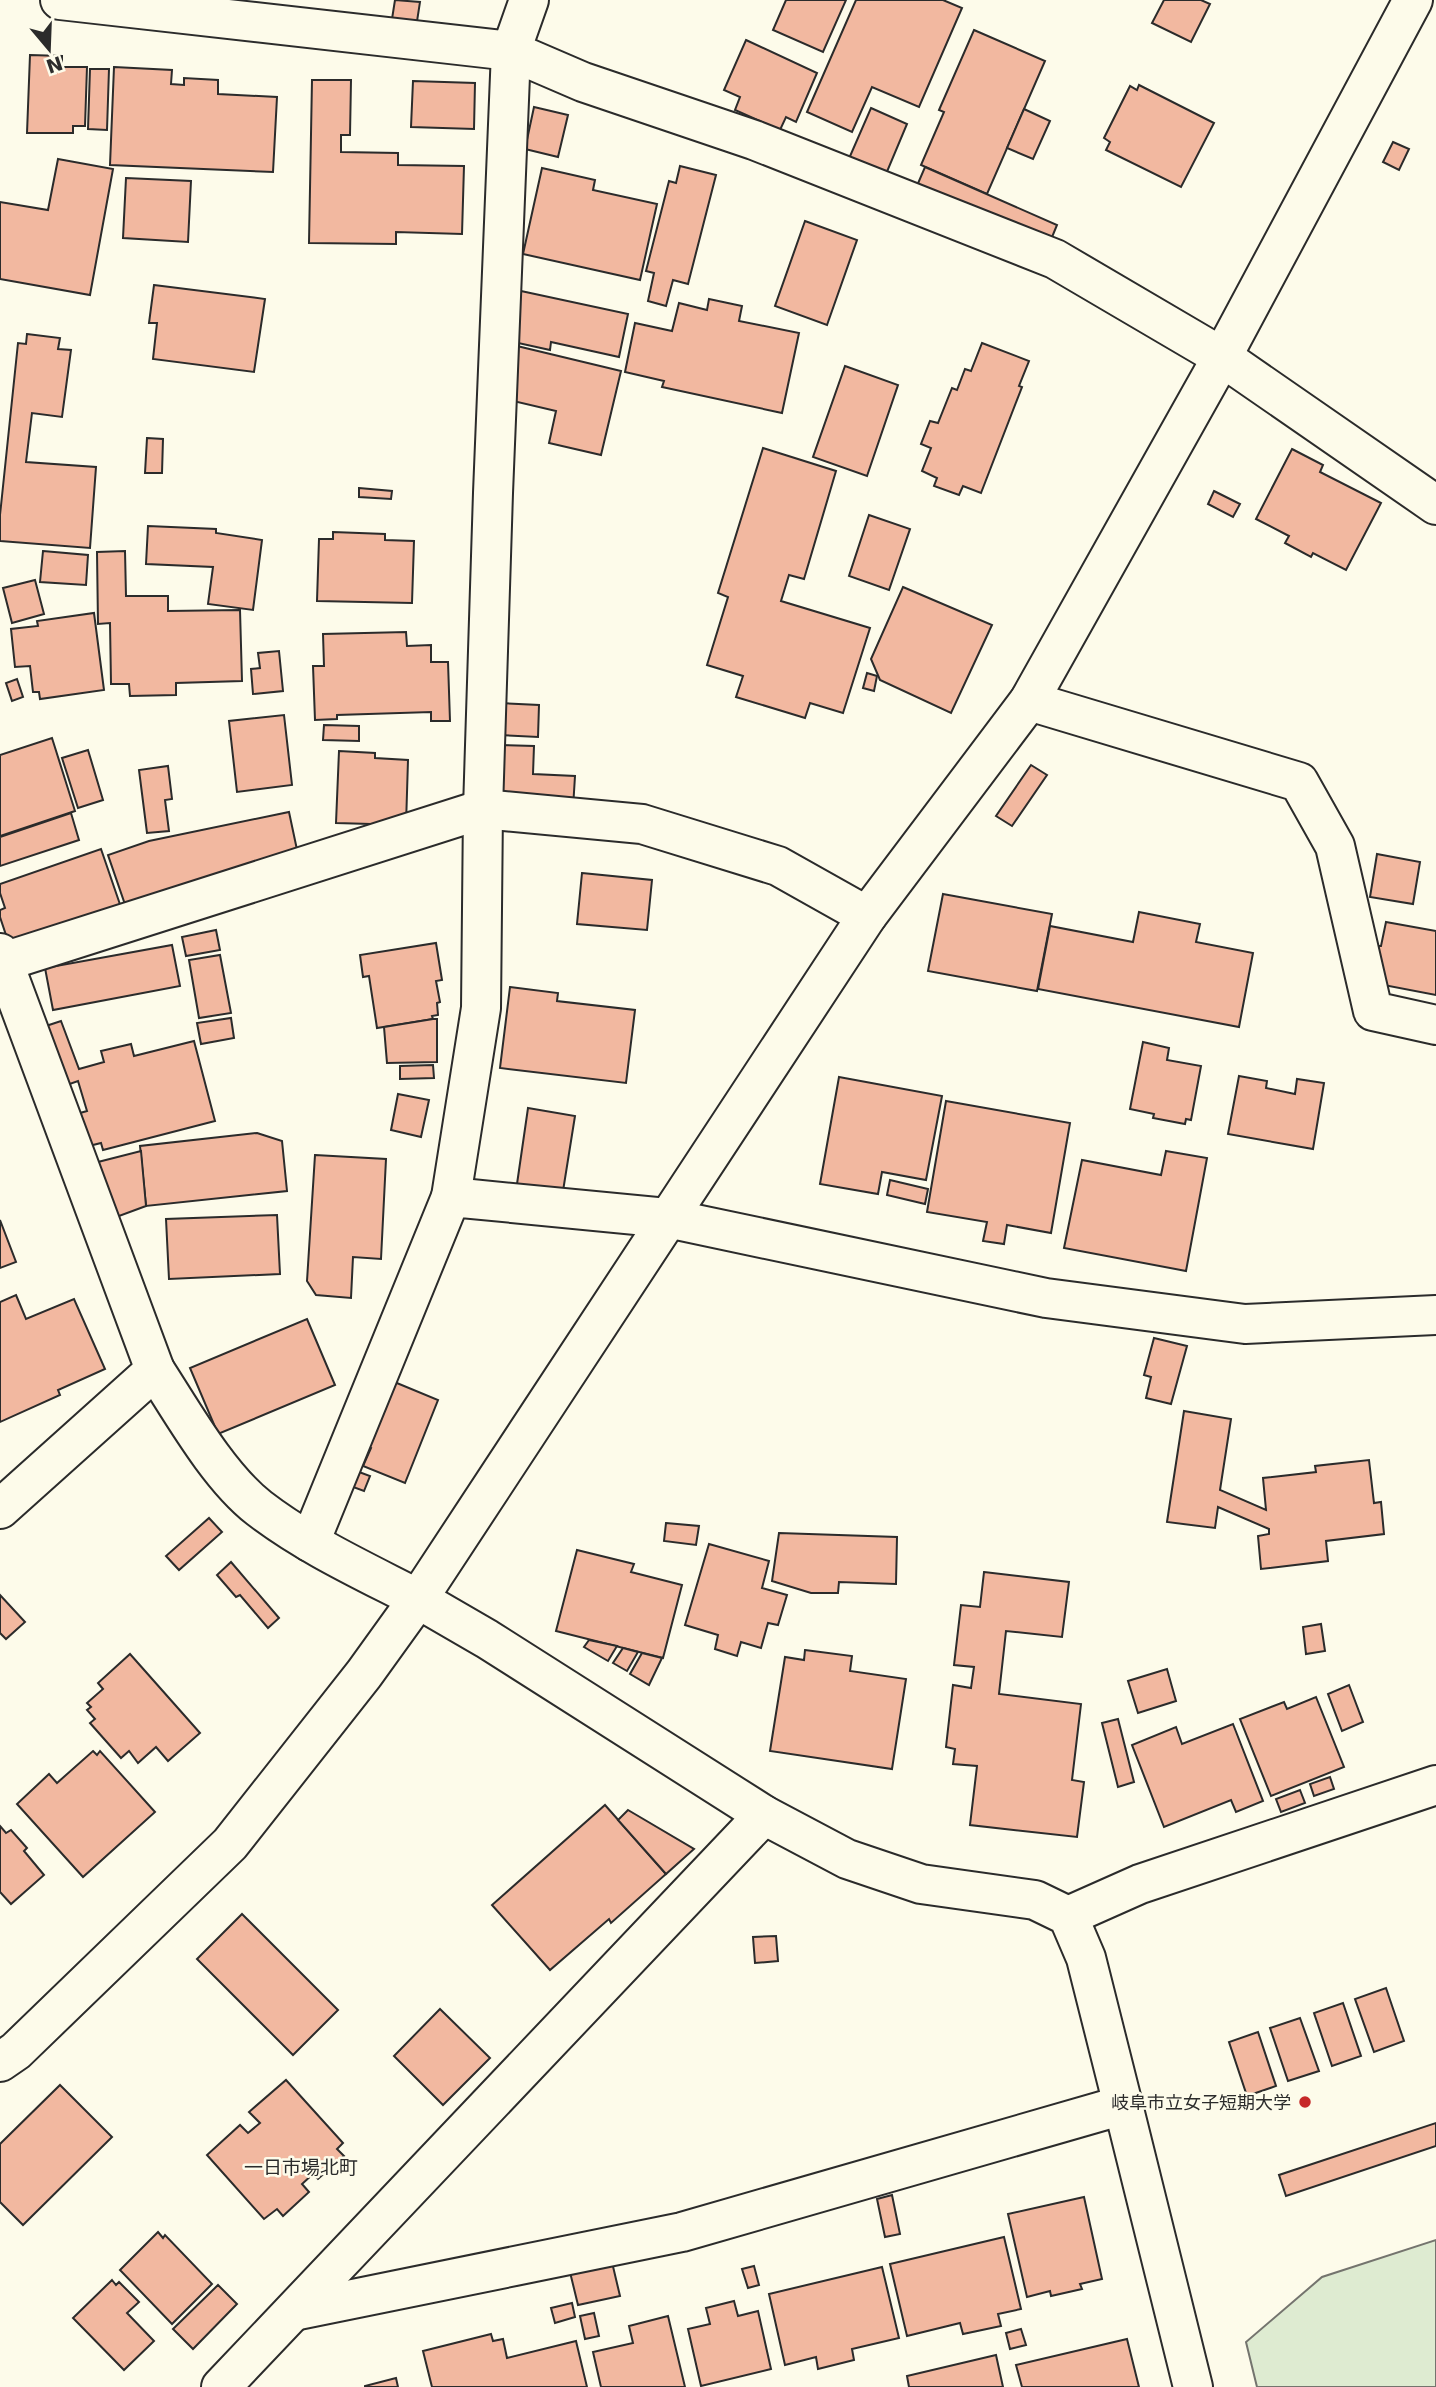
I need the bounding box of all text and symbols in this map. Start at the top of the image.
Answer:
north arrow [14,14,84,84]
text: N [43,52,66,78]
place label: 岐阜市立女子短期大学 [1111,2092,1291,2113]
marker: 岐阜市立女子短期大学 [1297,2094,1313,2110]
district label: 一日市場北町 [244,2156,358,2178]

